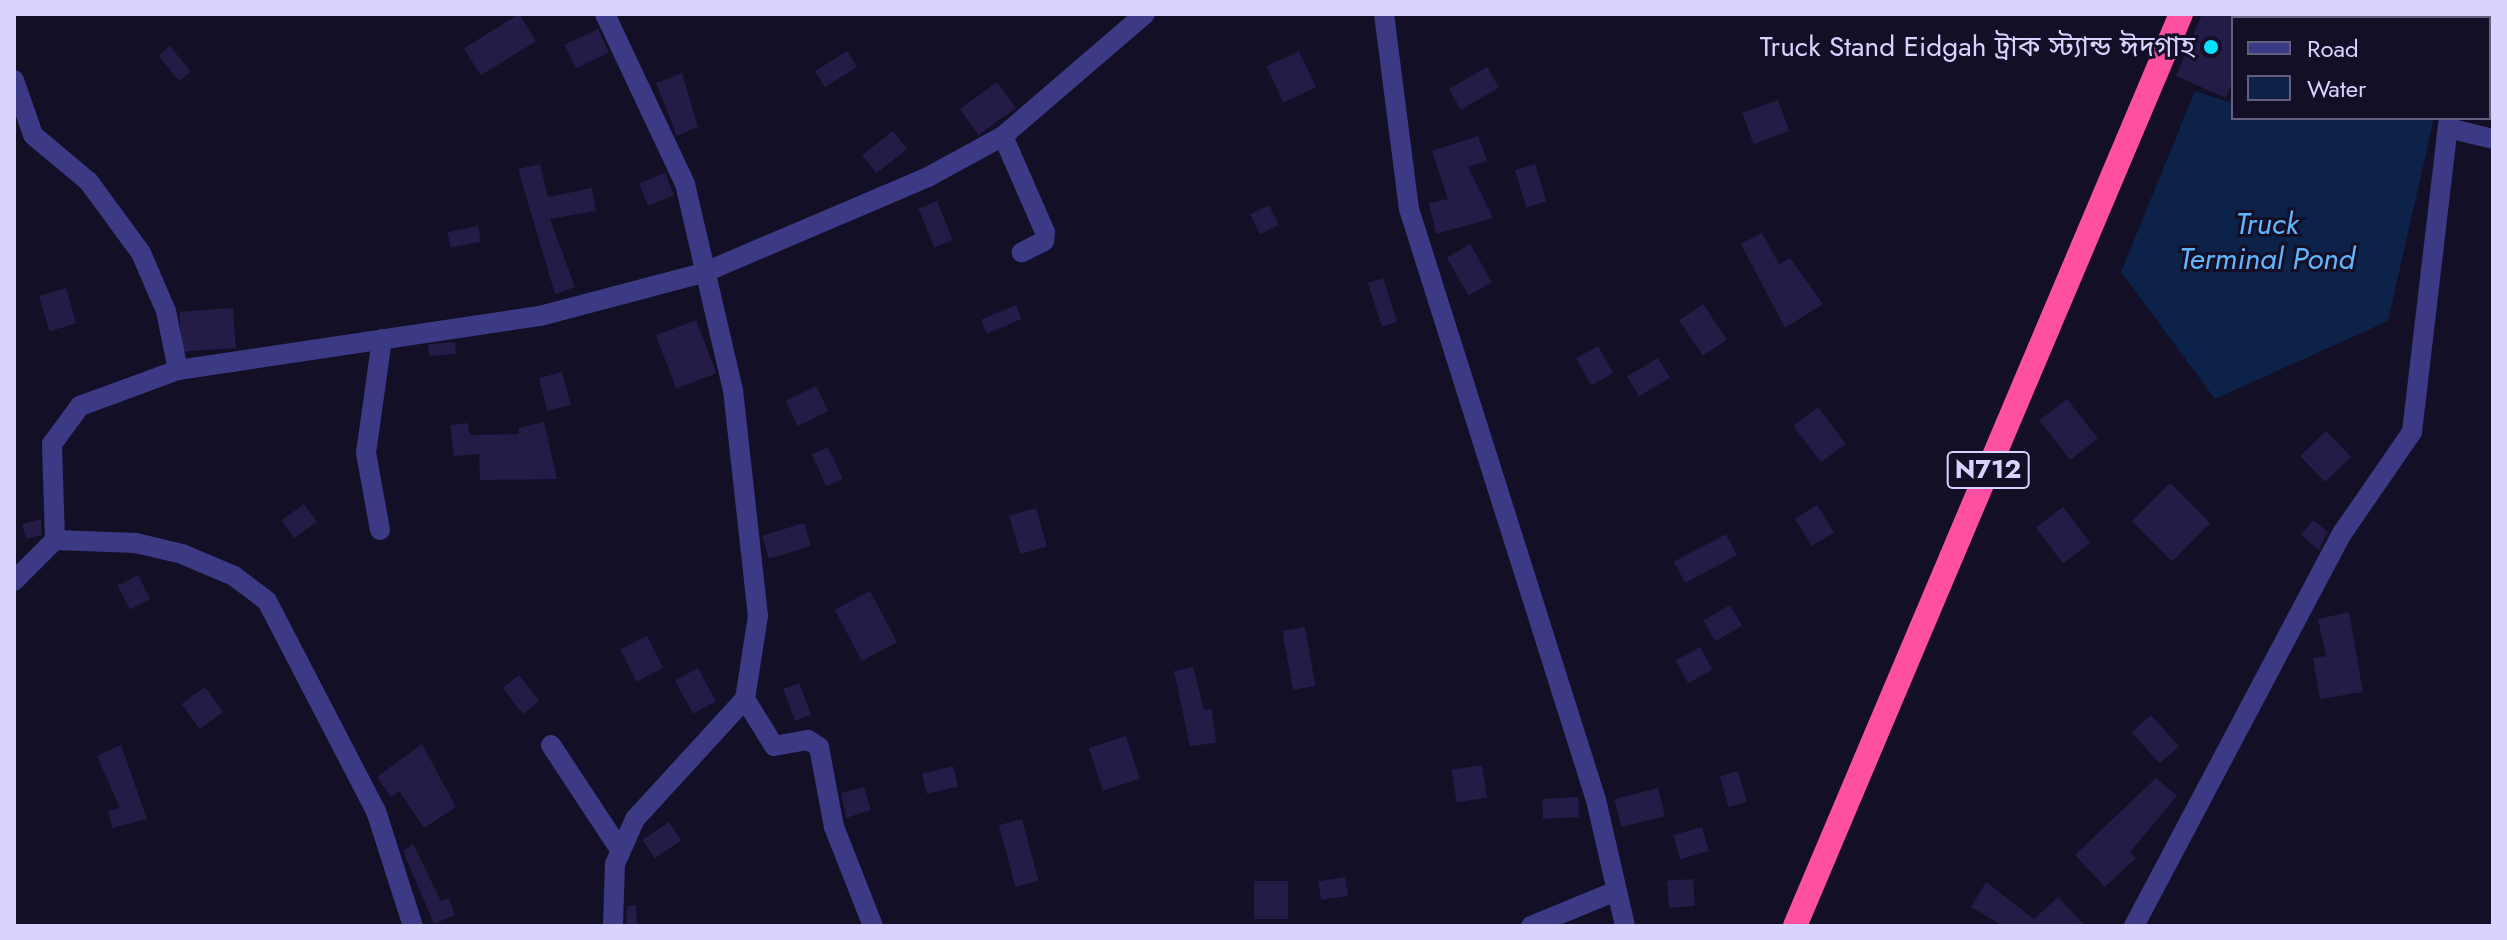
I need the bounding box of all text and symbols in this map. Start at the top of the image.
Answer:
legend [2231,16,2491,120]
place label: Truck Stand Eidgah ট্রাক স্ট্যান্ড ঈদগাহ [1760,30,2195,64]
text: Road [2307,31,2359,66]
marker: Truck Stand Eidgah ট্রাক স্ট্যান্ড ঈদগাহ [2202,38,2220,56]
text: Water [2307,71,2366,106]
water label: Truck Terminal Pond [2179,206,2355,276]
road number: N712 [1946,448,2030,492]

